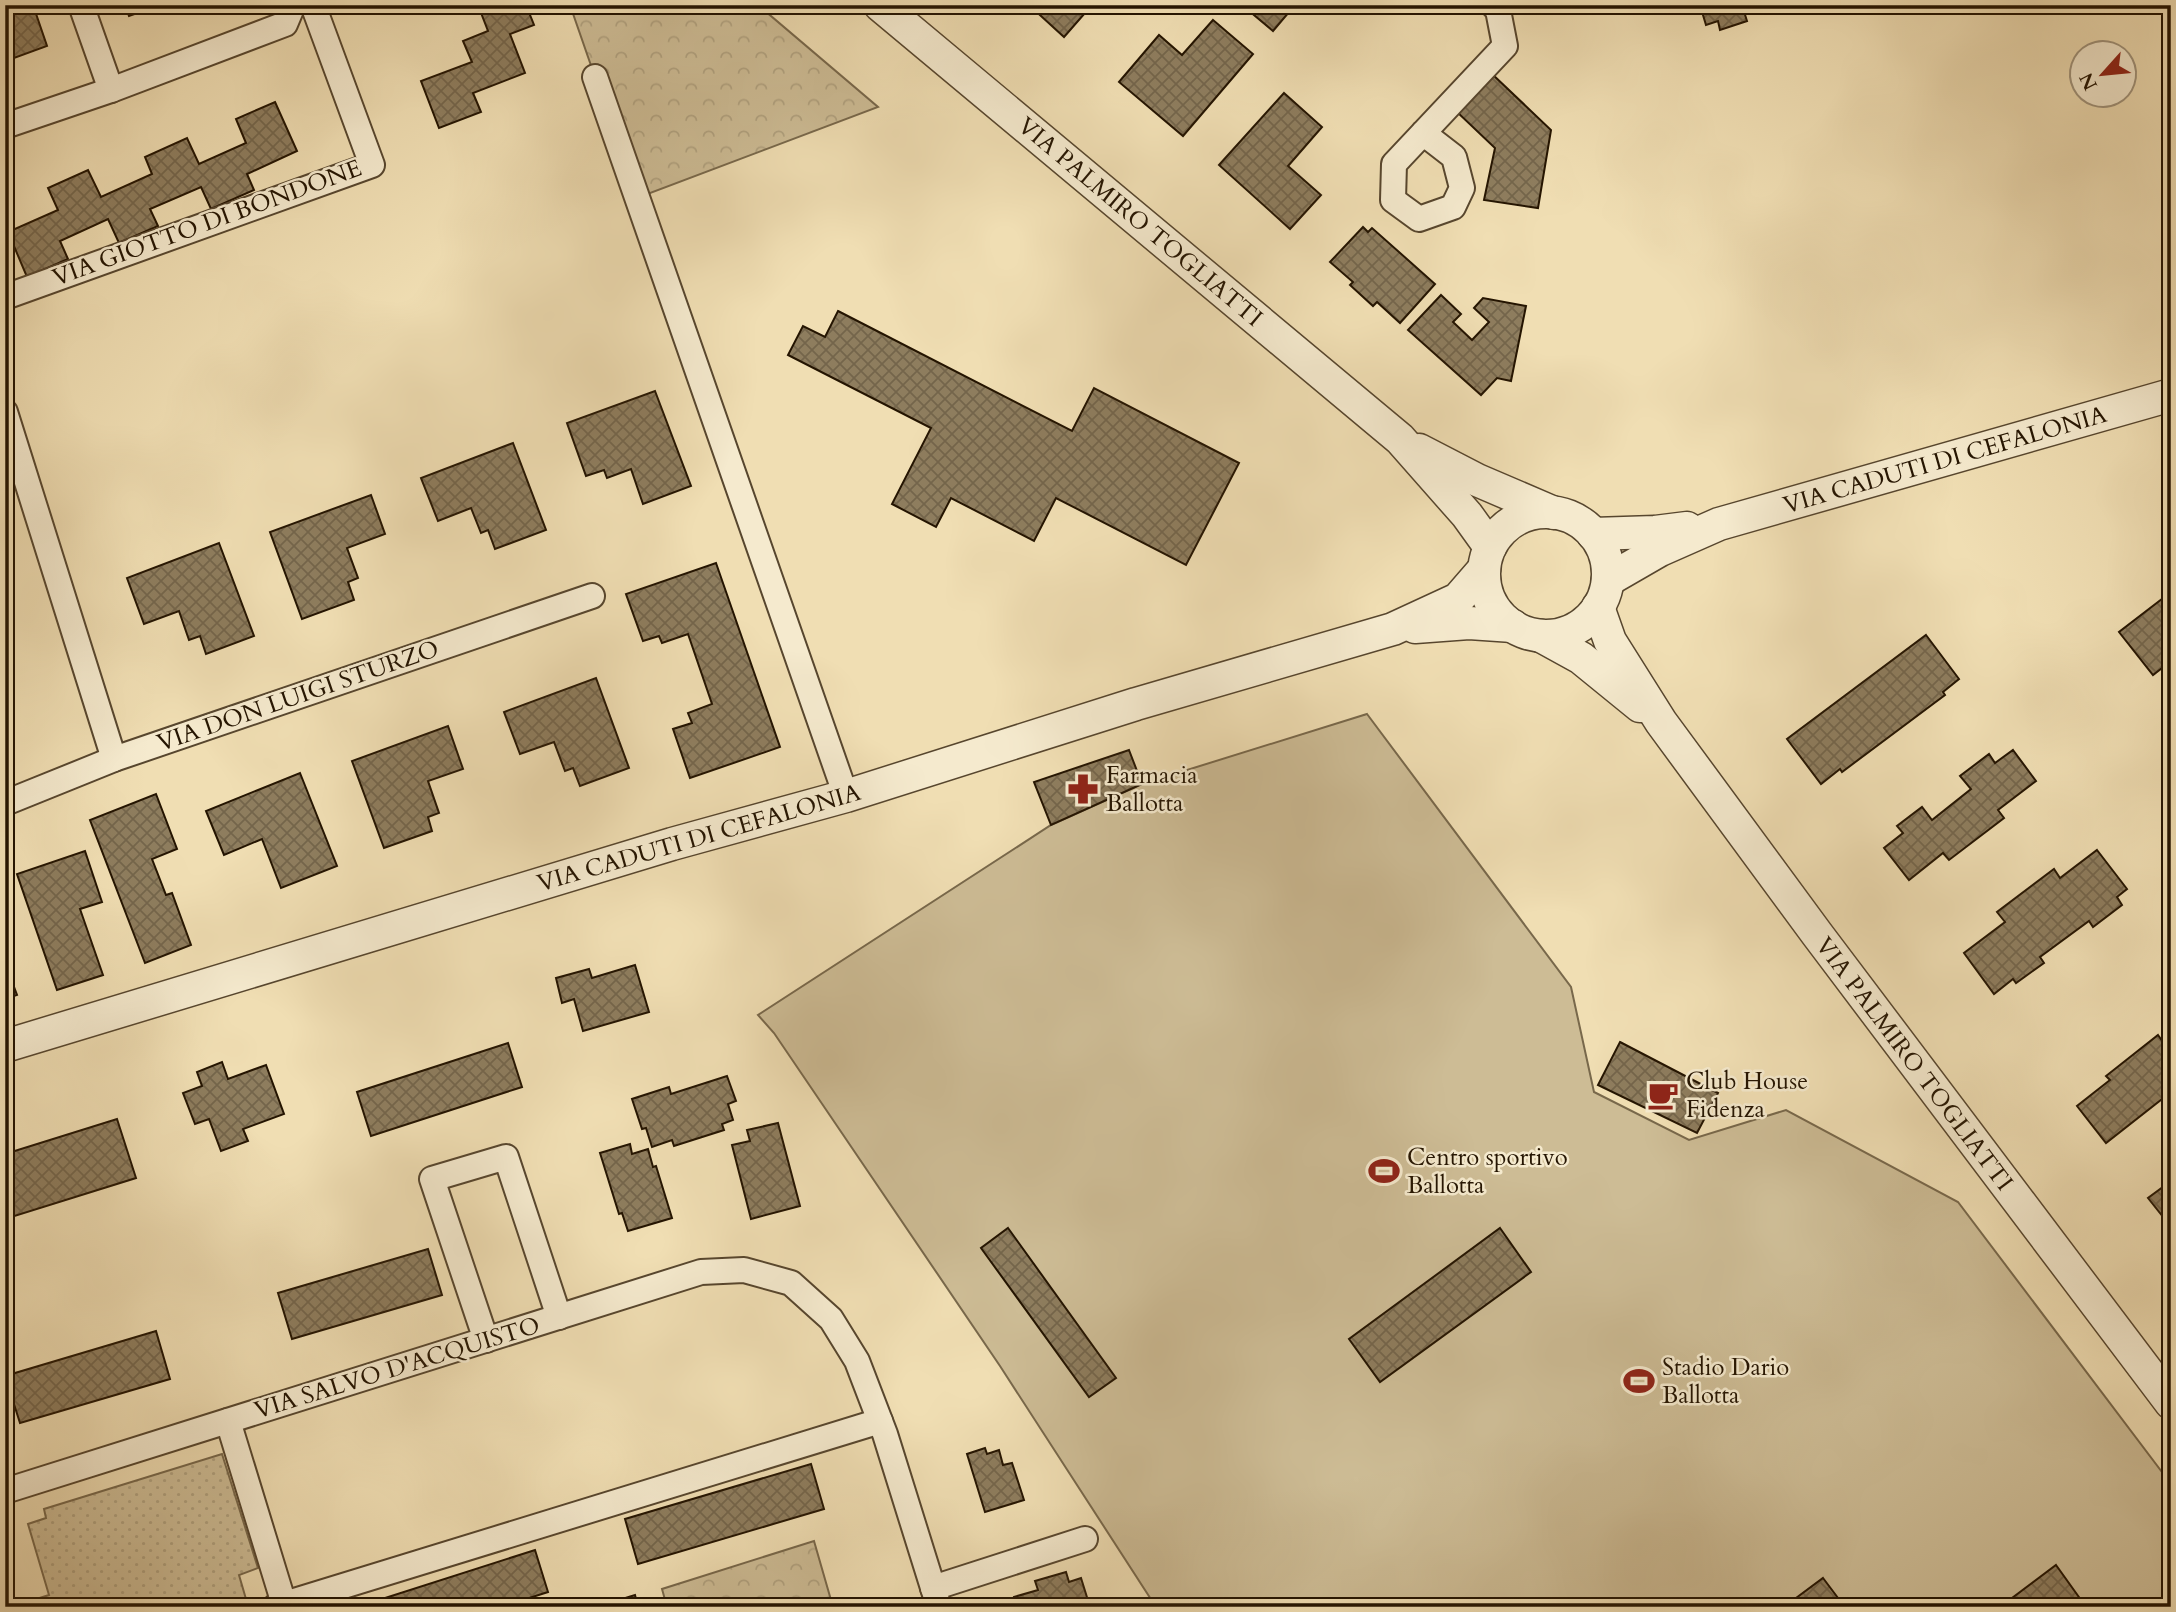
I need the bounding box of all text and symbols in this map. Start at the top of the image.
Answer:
north arrow [2068,38,2138,108]
text: N [2073,68,2104,95]
street label: VIA PALMIRO TOGLIATTI [1011,110,1269,334]
street label: VIA GIOTTO DI BONDONE [48,152,366,294]
street label: VIA CADUTI DI CEFALONIA [1779,398,2112,522]
street label: VIA DON LUIGI STURZO [153,632,443,760]
place label: Farmacia Ballotta [1106,759,1198,820]
pharmacy icon: Farmacia Ballotta [1066,772,1100,806]
street label: VIA CADUTI DI CEFALONIA [533,776,866,900]
street label: VIA PALMIRO TOGLIATTI [1807,930,2021,1198]
place label: Club House Fidenza [1686,1065,1808,1126]
cafe icon: Club House Fidenza [1646,1078,1680,1112]
place label: Centro sportivo Ballotta [1407,1141,1568,1202]
sports icon: Centro sportivo Ballotta [1367,1154,1401,1188]
street label: VIA SALVO D'ACQUISTO [250,1309,544,1427]
place label: Stadio Dario Ballotta [1662,1351,1789,1412]
sports icon: Stadio Dario Ballotta [1622,1364,1656,1398]

